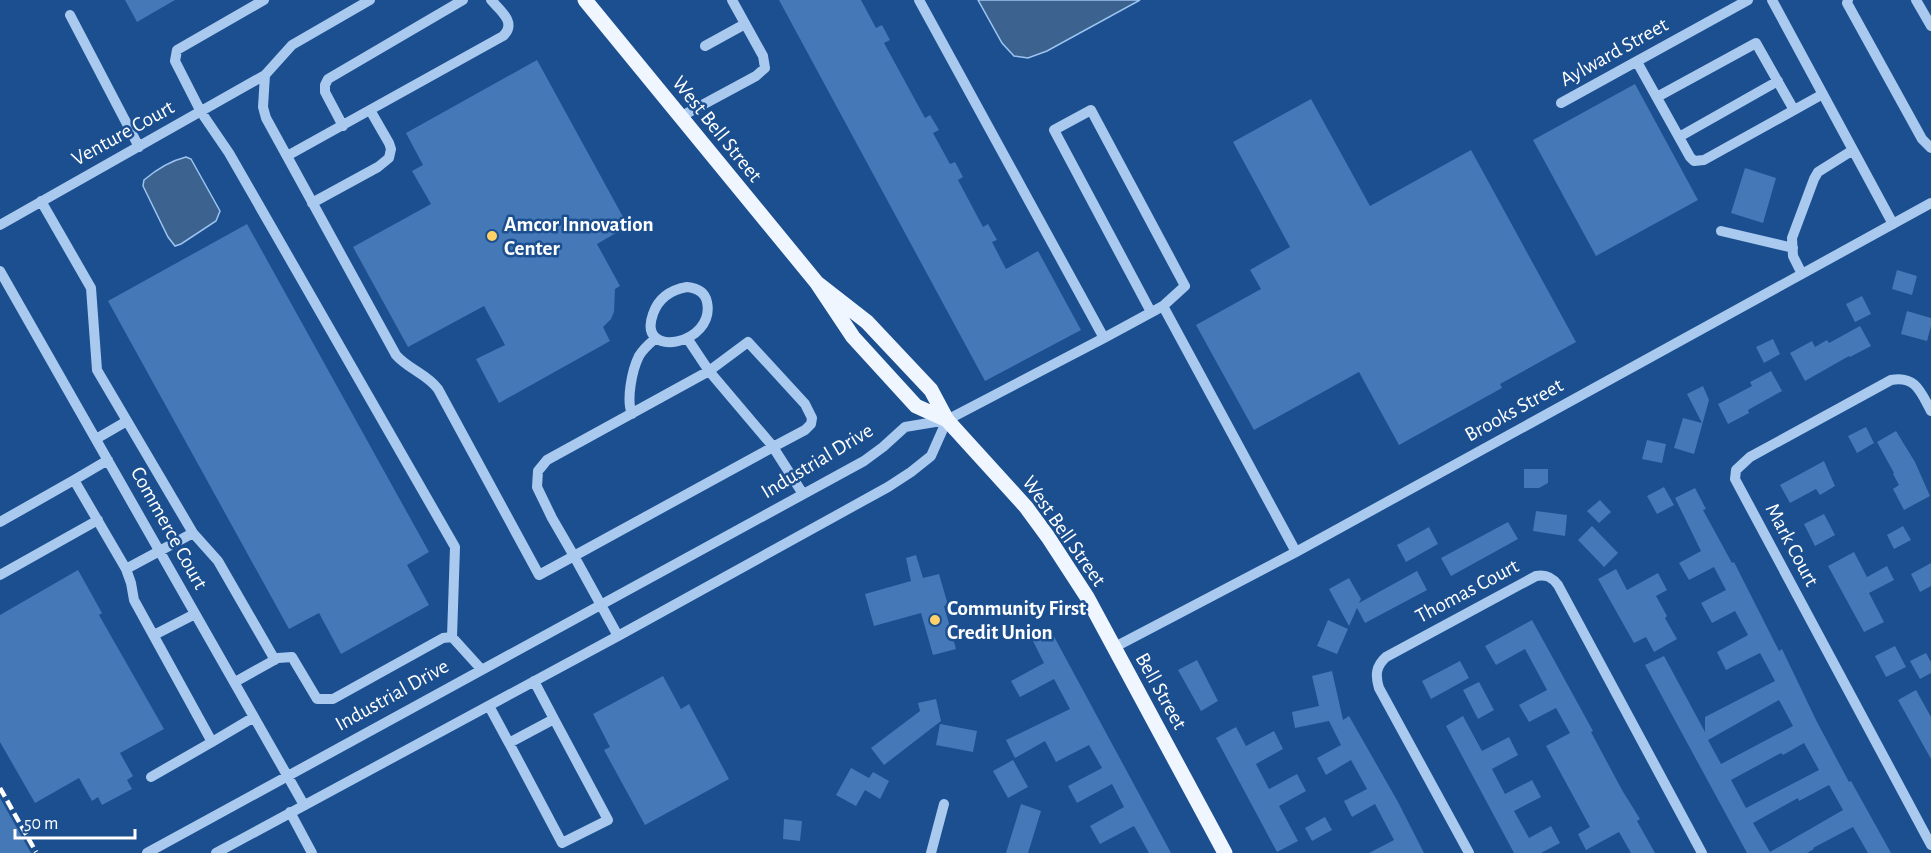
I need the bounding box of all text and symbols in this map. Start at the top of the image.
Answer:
street label: Aylward Street [1557,14,1672,90]
street label: West Bell Street [668,72,766,186]
street label: Venture Court [68,96,178,170]
place label: Amcor Innovation Center [504,214,654,259]
marker: Amcor Innovation Center [485,229,499,243]
street label: Brooks Street [1461,374,1567,446]
street label: Industrial Drive [757,419,877,503]
street label: Commerce Court [127,463,211,593]
street label: West Bell Street [1018,472,1110,590]
street label: Mark Court [1761,500,1823,590]
street label: Thomas Court [1412,555,1522,627]
place label: Community First Credit Union [947,598,1086,643]
marker: Community First Credit Union [928,613,942,627]
street label: Bell Street [1131,649,1191,733]
street label: Industrial Drive [332,655,452,735]
scale bar [15,802,135,840]
text: 50 m [24,815,58,833]

